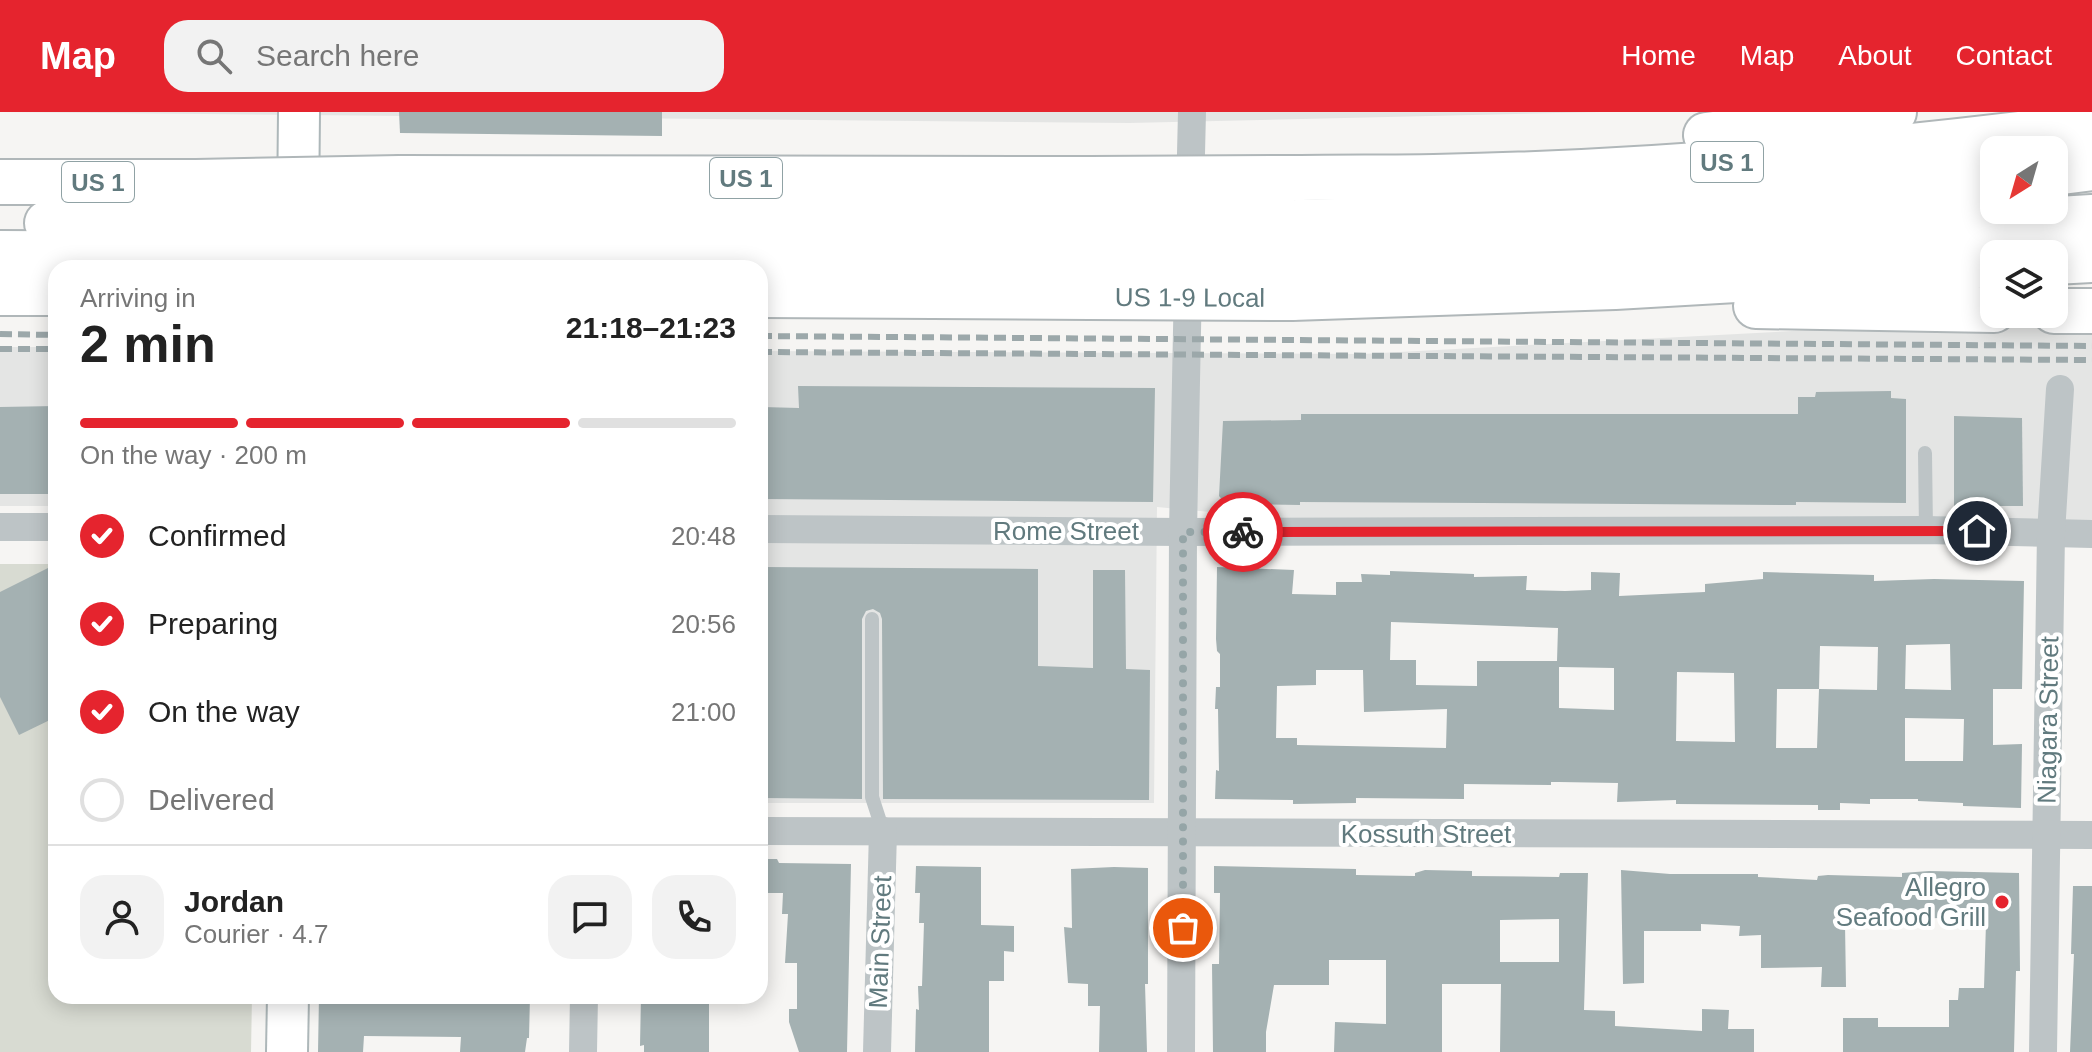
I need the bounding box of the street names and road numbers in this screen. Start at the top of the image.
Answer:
road number: US 1 [1691,142,1763,182]
road number: US 1 [710,158,782,198]
road number: US 1 [62,162,134,202]
street label: US 1-9 Local [1115,282,1265,313]
street label: Rome Street [993,516,1140,546]
street label: Niagara Street [2032,635,2064,804]
street label: Kossuth Street [1341,819,1512,849]
street label: Main Street [863,874,897,1009]

